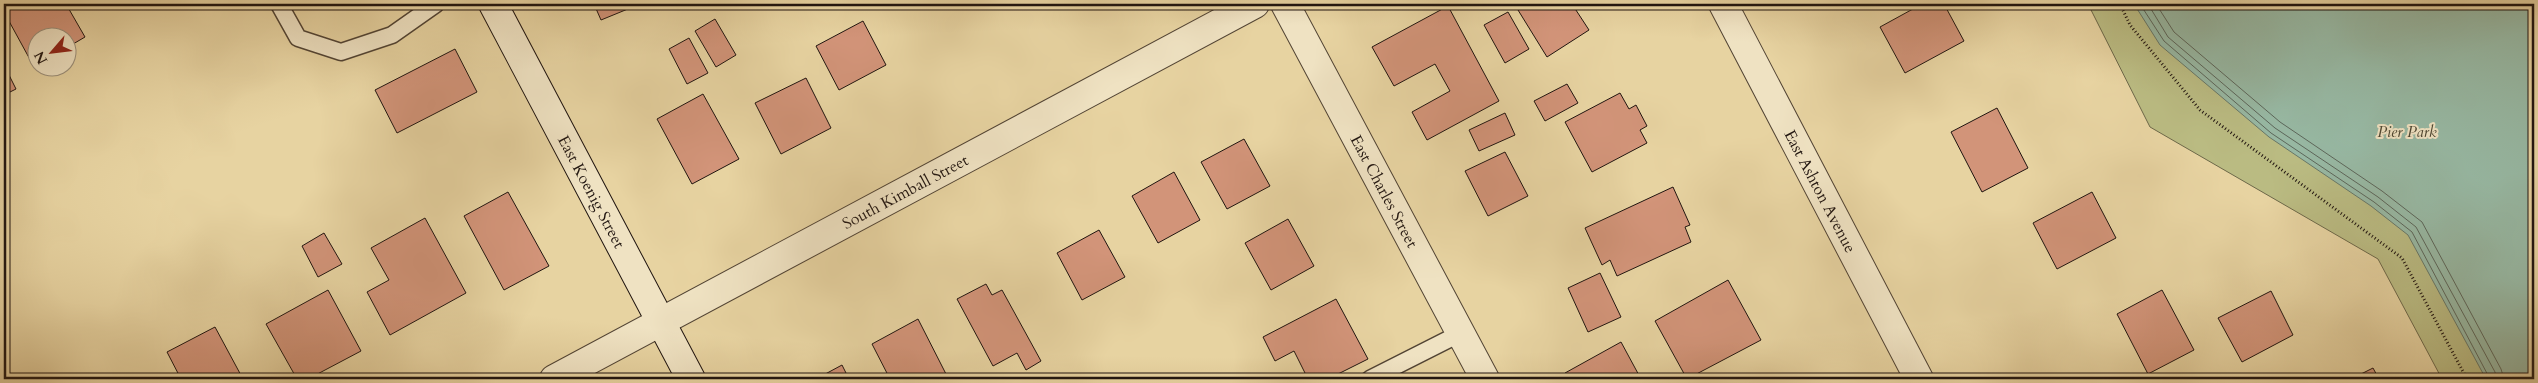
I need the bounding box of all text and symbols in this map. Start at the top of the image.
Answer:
north arrow [28,28,78,78]
text: N [30,48,52,68]
park label: Pier Park [2377,121,2437,143]
street label: East Ashton Avenue [1779,126,1861,257]
street label: East Charles Street [1345,131,1423,252]
street label: East Koenig Street [552,132,630,252]
street label: South Kimball Street [838,149,972,235]

